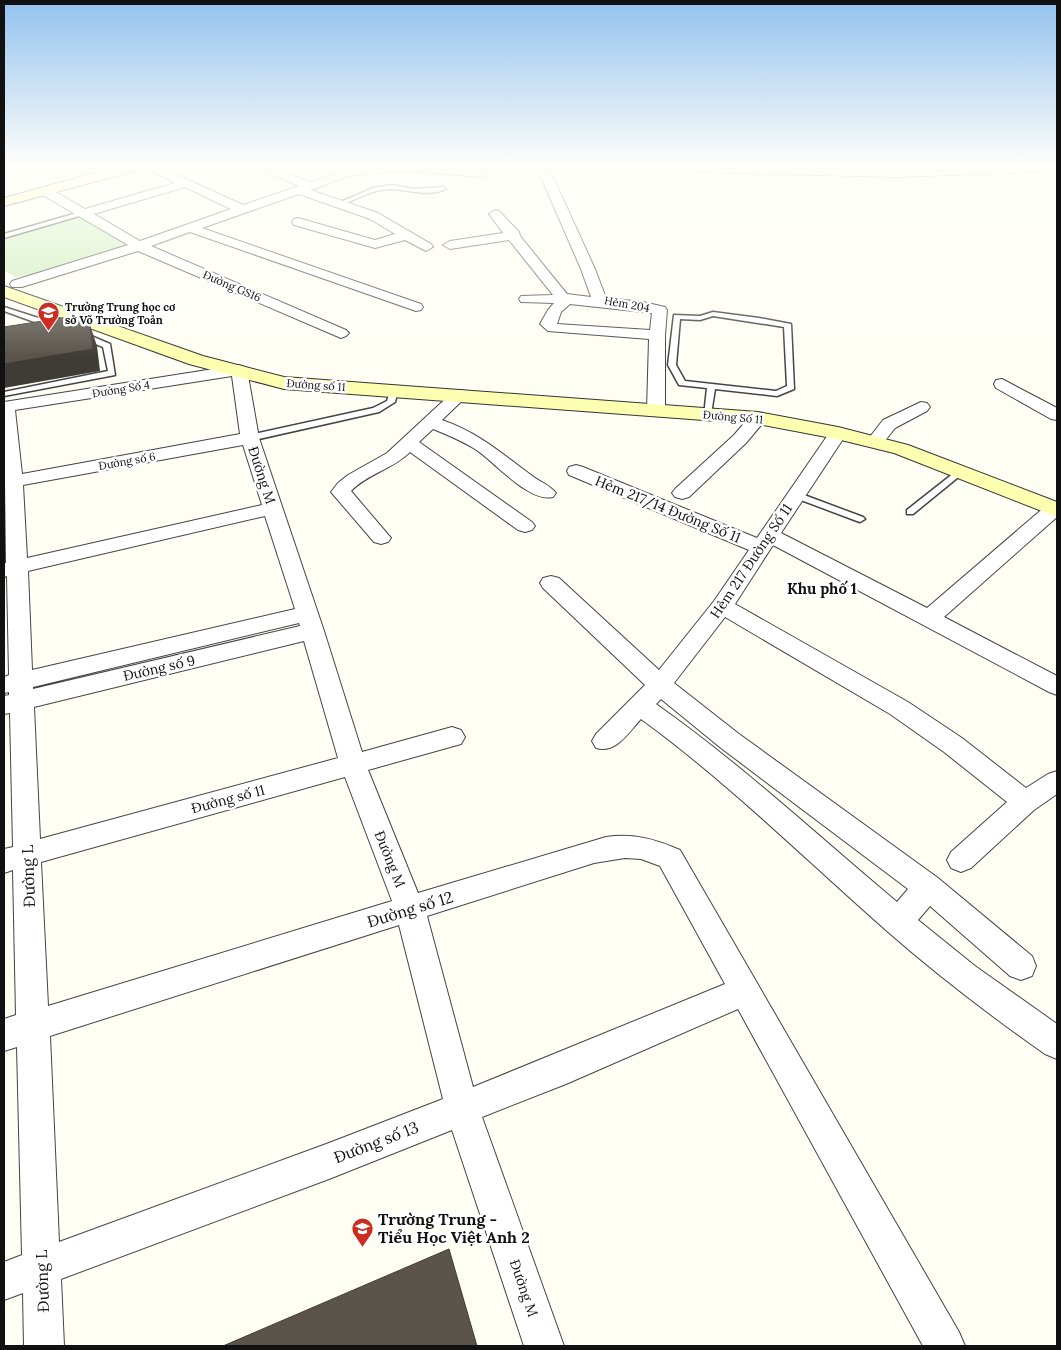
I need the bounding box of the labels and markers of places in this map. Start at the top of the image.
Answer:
place label: Trường Trung học cơ sở Võ Trường Toản [65,300,176,327]
school or university icon: Trường Trung học cơ sở Võ Trường Toản [37,301,61,332]
place label: Trường Trung - Tiểu Học Việt Anh 2 [378,1209,530,1247]
school or university icon: Trường Trung - Tiểu Học Việt Anh 2 [350,1216,374,1247]

